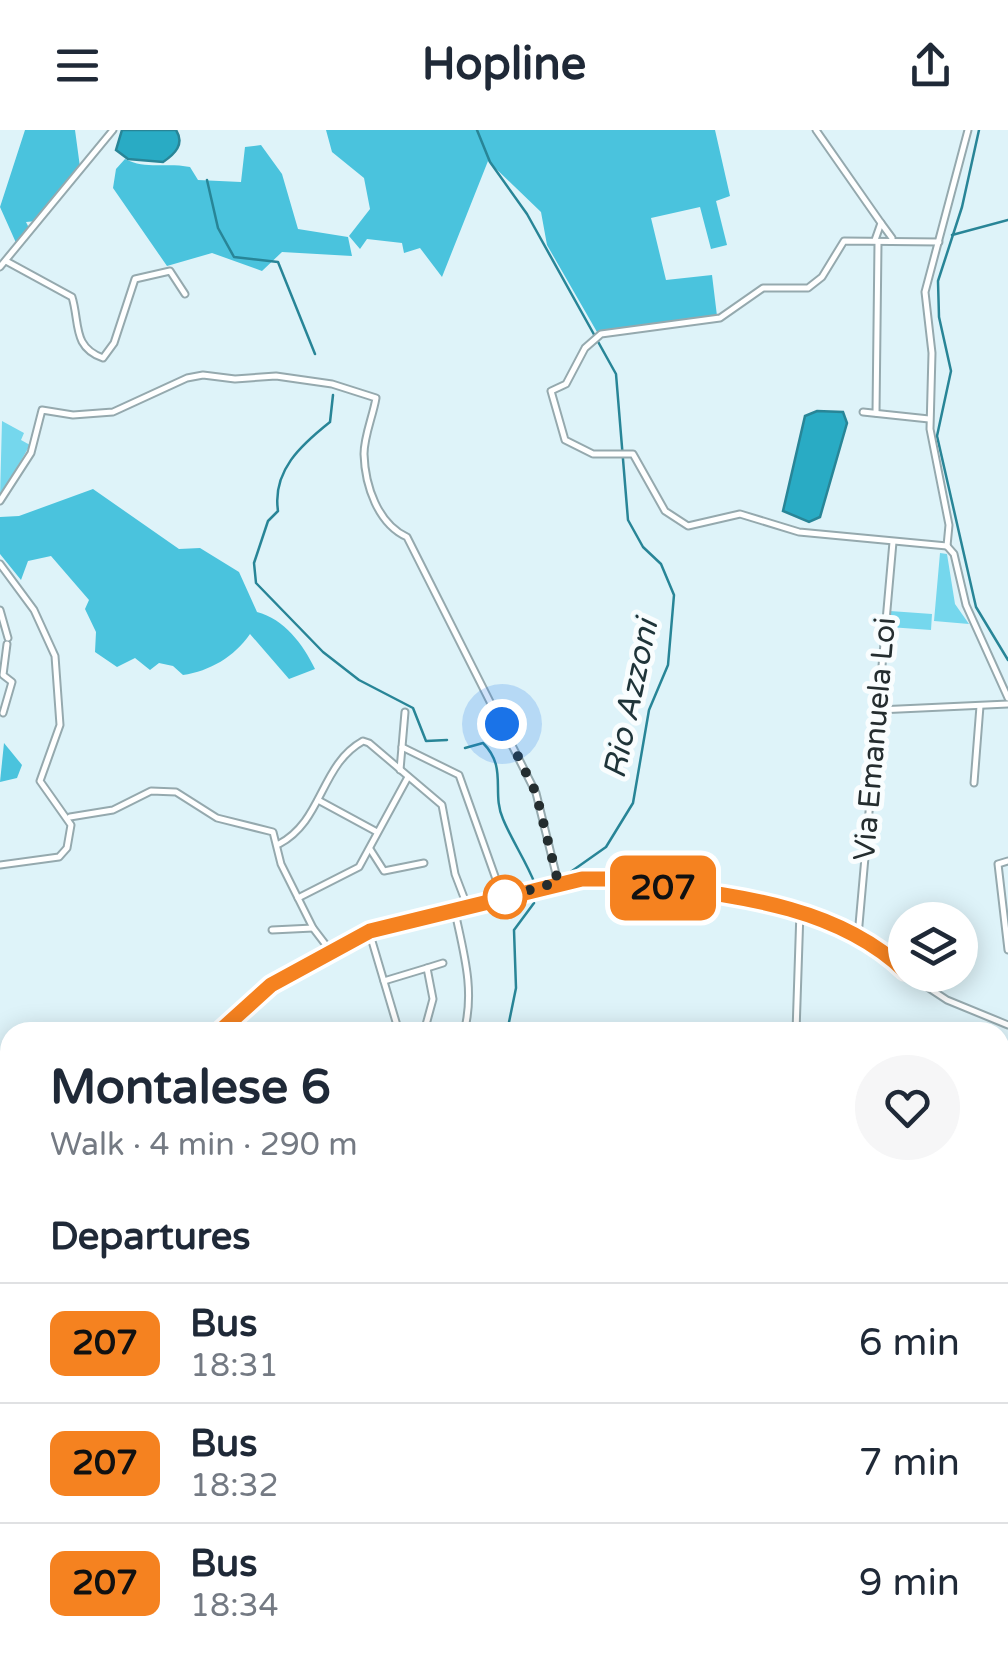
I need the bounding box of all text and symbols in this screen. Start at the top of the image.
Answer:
icon: menu [50,38,105,93]
text: Hopline [422,38,586,92]
icon: share [903,38,958,93]
water label: Rio Azzoni [596,612,667,782]
street label: Via Emanuela Loi [846,616,904,862]
your location [477,699,527,749]
line badge: 207 [606,856,720,920]
text: 207 [630,867,696,909]
unlabelled marker [484,876,526,918]
map controls [888,902,978,992]
button: layers [888,902,978,992]
button: heart [855,1055,960,1160]
text: Montalese 6 [50,1059,331,1117]
text: Walk · 4 min · 290 m [50,1126,358,1164]
text: Departures [50,1214,251,1260]
text: Bus [190,1301,257,1347]
text: 6 min [859,1320,960,1366]
text: 207 [72,1322,138,1364]
text: 18:31 [190,1347,279,1385]
text: Bus [190,1421,257,1467]
text: 7 min [859,1440,960,1486]
text: 207 [72,1442,138,1484]
text: 18:32 [190,1467,279,1505]
text: Bus [190,1541,257,1587]
text: 9 min [859,1560,960,1606]
text: 207 [72,1562,138,1604]
text: 18:34 [190,1587,279,1625]

